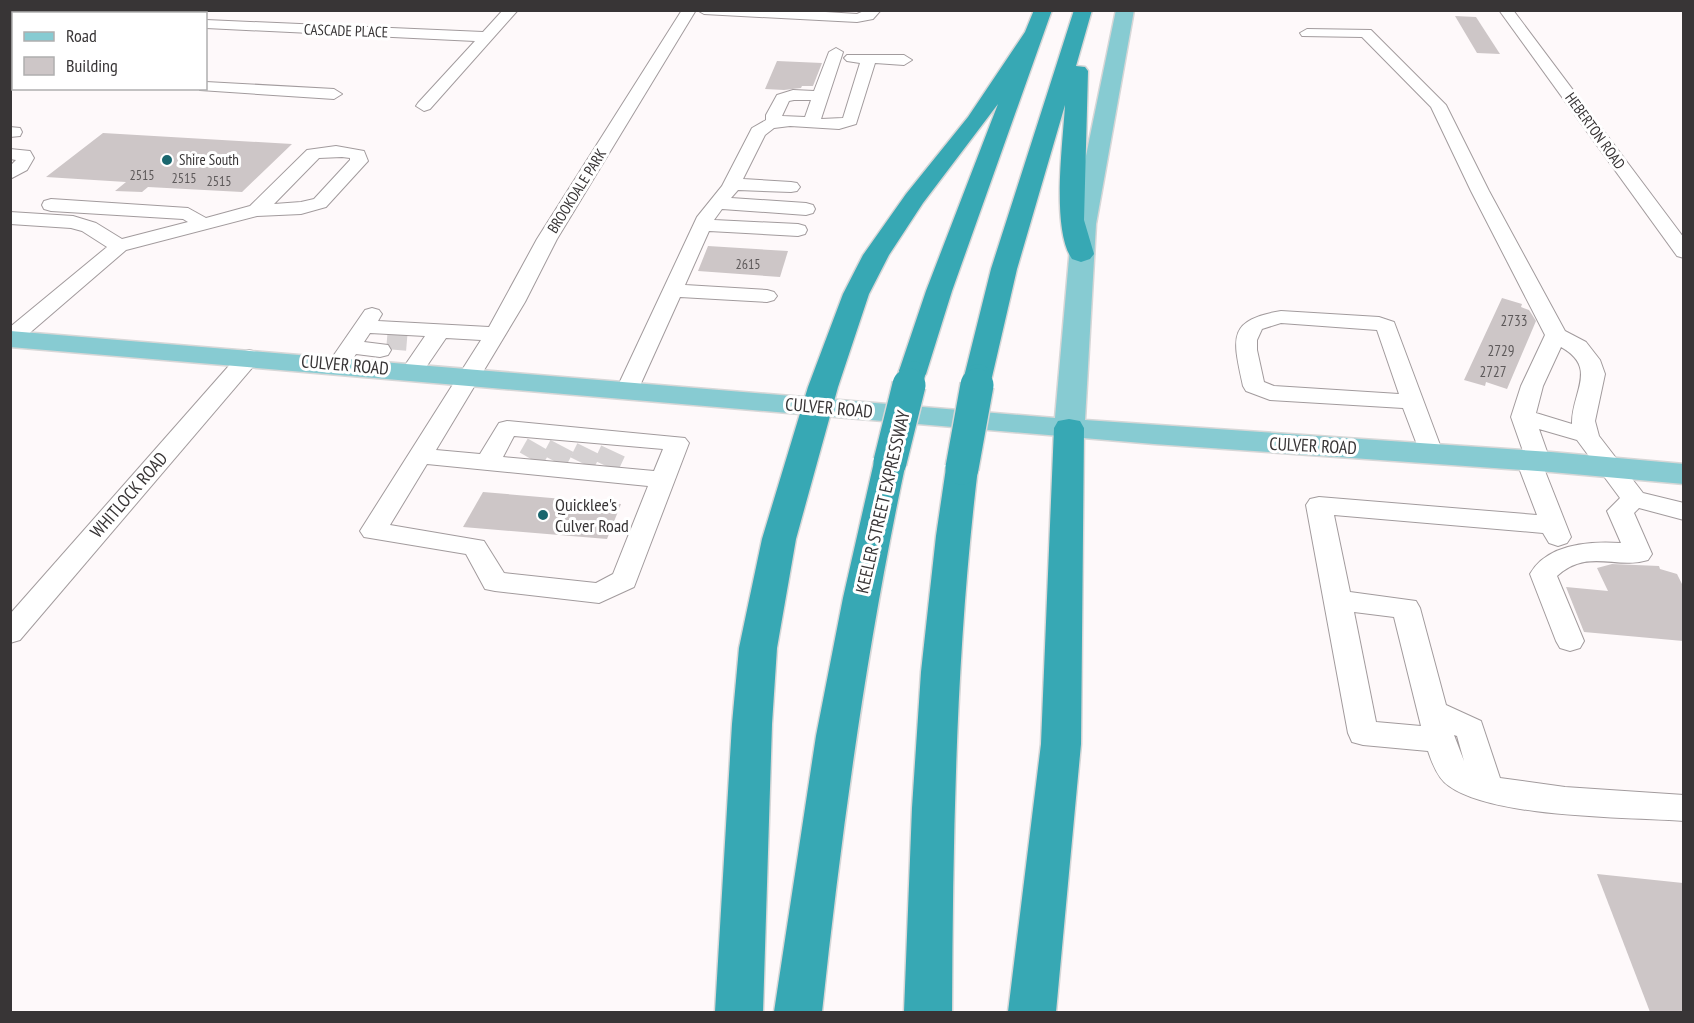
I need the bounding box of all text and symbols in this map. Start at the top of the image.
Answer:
legend [12,12,207,90]
street label: CASCADE PLACE [304,20,388,41]
text: Road [66,24,97,47]
text: Building [66,54,118,77]
street label: HEBERTON ROAD [1561,89,1630,173]
street label: BROOKDALE PARK [543,145,610,236]
place label: Shire South [179,150,239,169]
marker: Shire South [160,153,174,167]
house number: 2515 [129,166,155,184]
house number: 2515 [171,169,197,187]
house number: 2515 [206,172,232,190]
house number: 2615 [735,255,761,273]
house number: 2733 [1500,311,1528,330]
house number: 2729 [1487,341,1515,360]
street label: CULVER ROAD [300,349,390,380]
house number: 2727 [1479,362,1507,381]
street label: CULVER ROAD [784,392,874,423]
street label: KEELER STREET EXPRESSWAY [850,407,915,596]
street label: CULVER ROAD [1269,432,1357,459]
street label: WHITLOCK ROAD [85,447,172,542]
place label: Quicklee's Culver Road [555,493,629,537]
marker: Quicklee's Culver Road [536,508,550,522]

